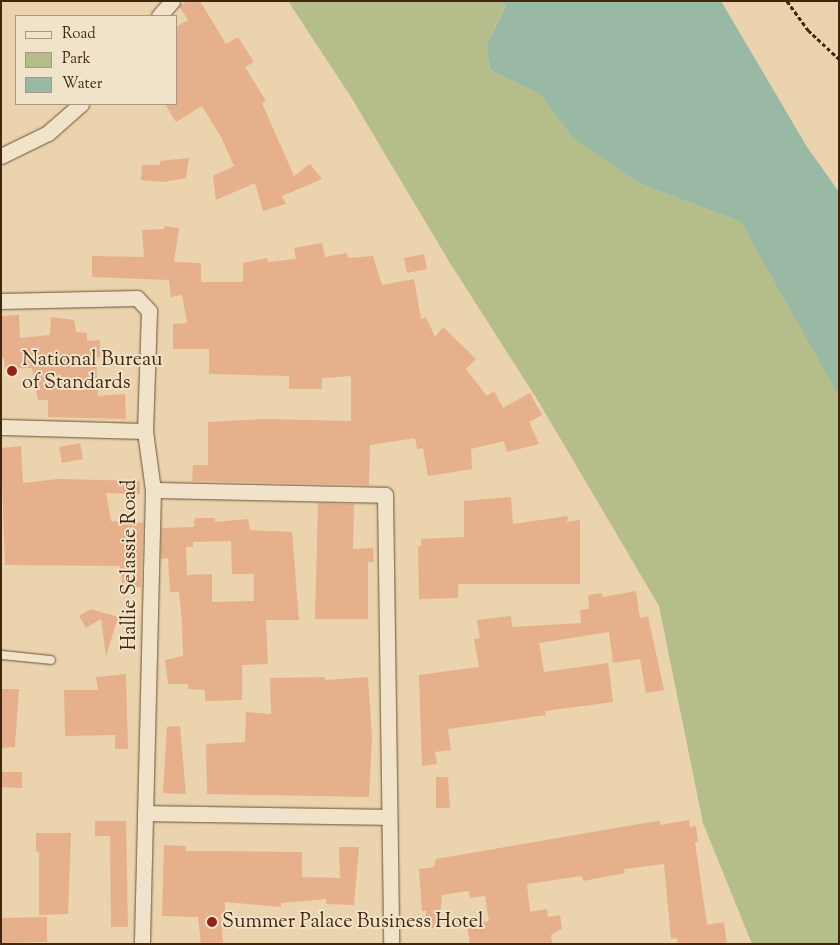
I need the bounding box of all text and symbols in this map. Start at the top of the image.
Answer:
legend [15,15,178,105]
text: Road [62,24,96,45]
text: Park [62,49,91,70]
text: Water [62,74,102,95]
place label: National Bureau of Standards [22,348,163,395]
marker: National Bureau of Standards [6,365,18,377]
street label: Hallie Selassie Road [118,479,142,651]
place label: Summer Palace Business Hotel [222,910,484,934]
marker: Summer Palace Business Hotel [206,916,218,928]

